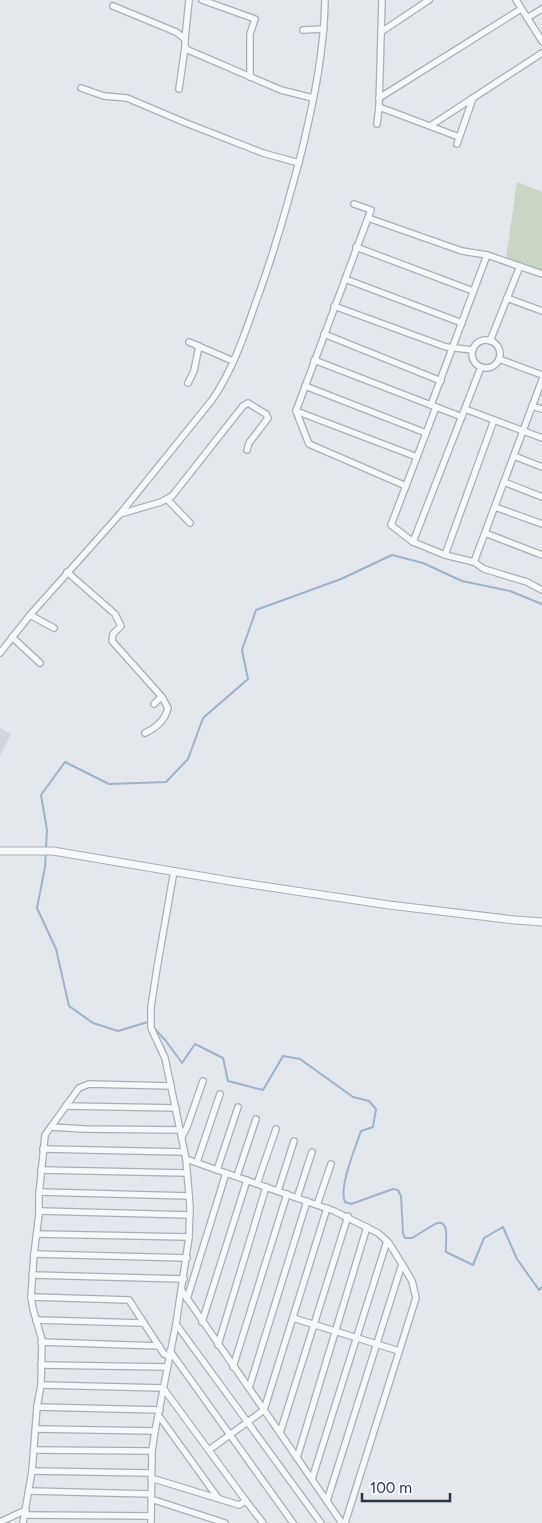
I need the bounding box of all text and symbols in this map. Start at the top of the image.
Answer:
scale bar [362,1470,450,1502]
text: 100 m [370,1479,412,1497]

